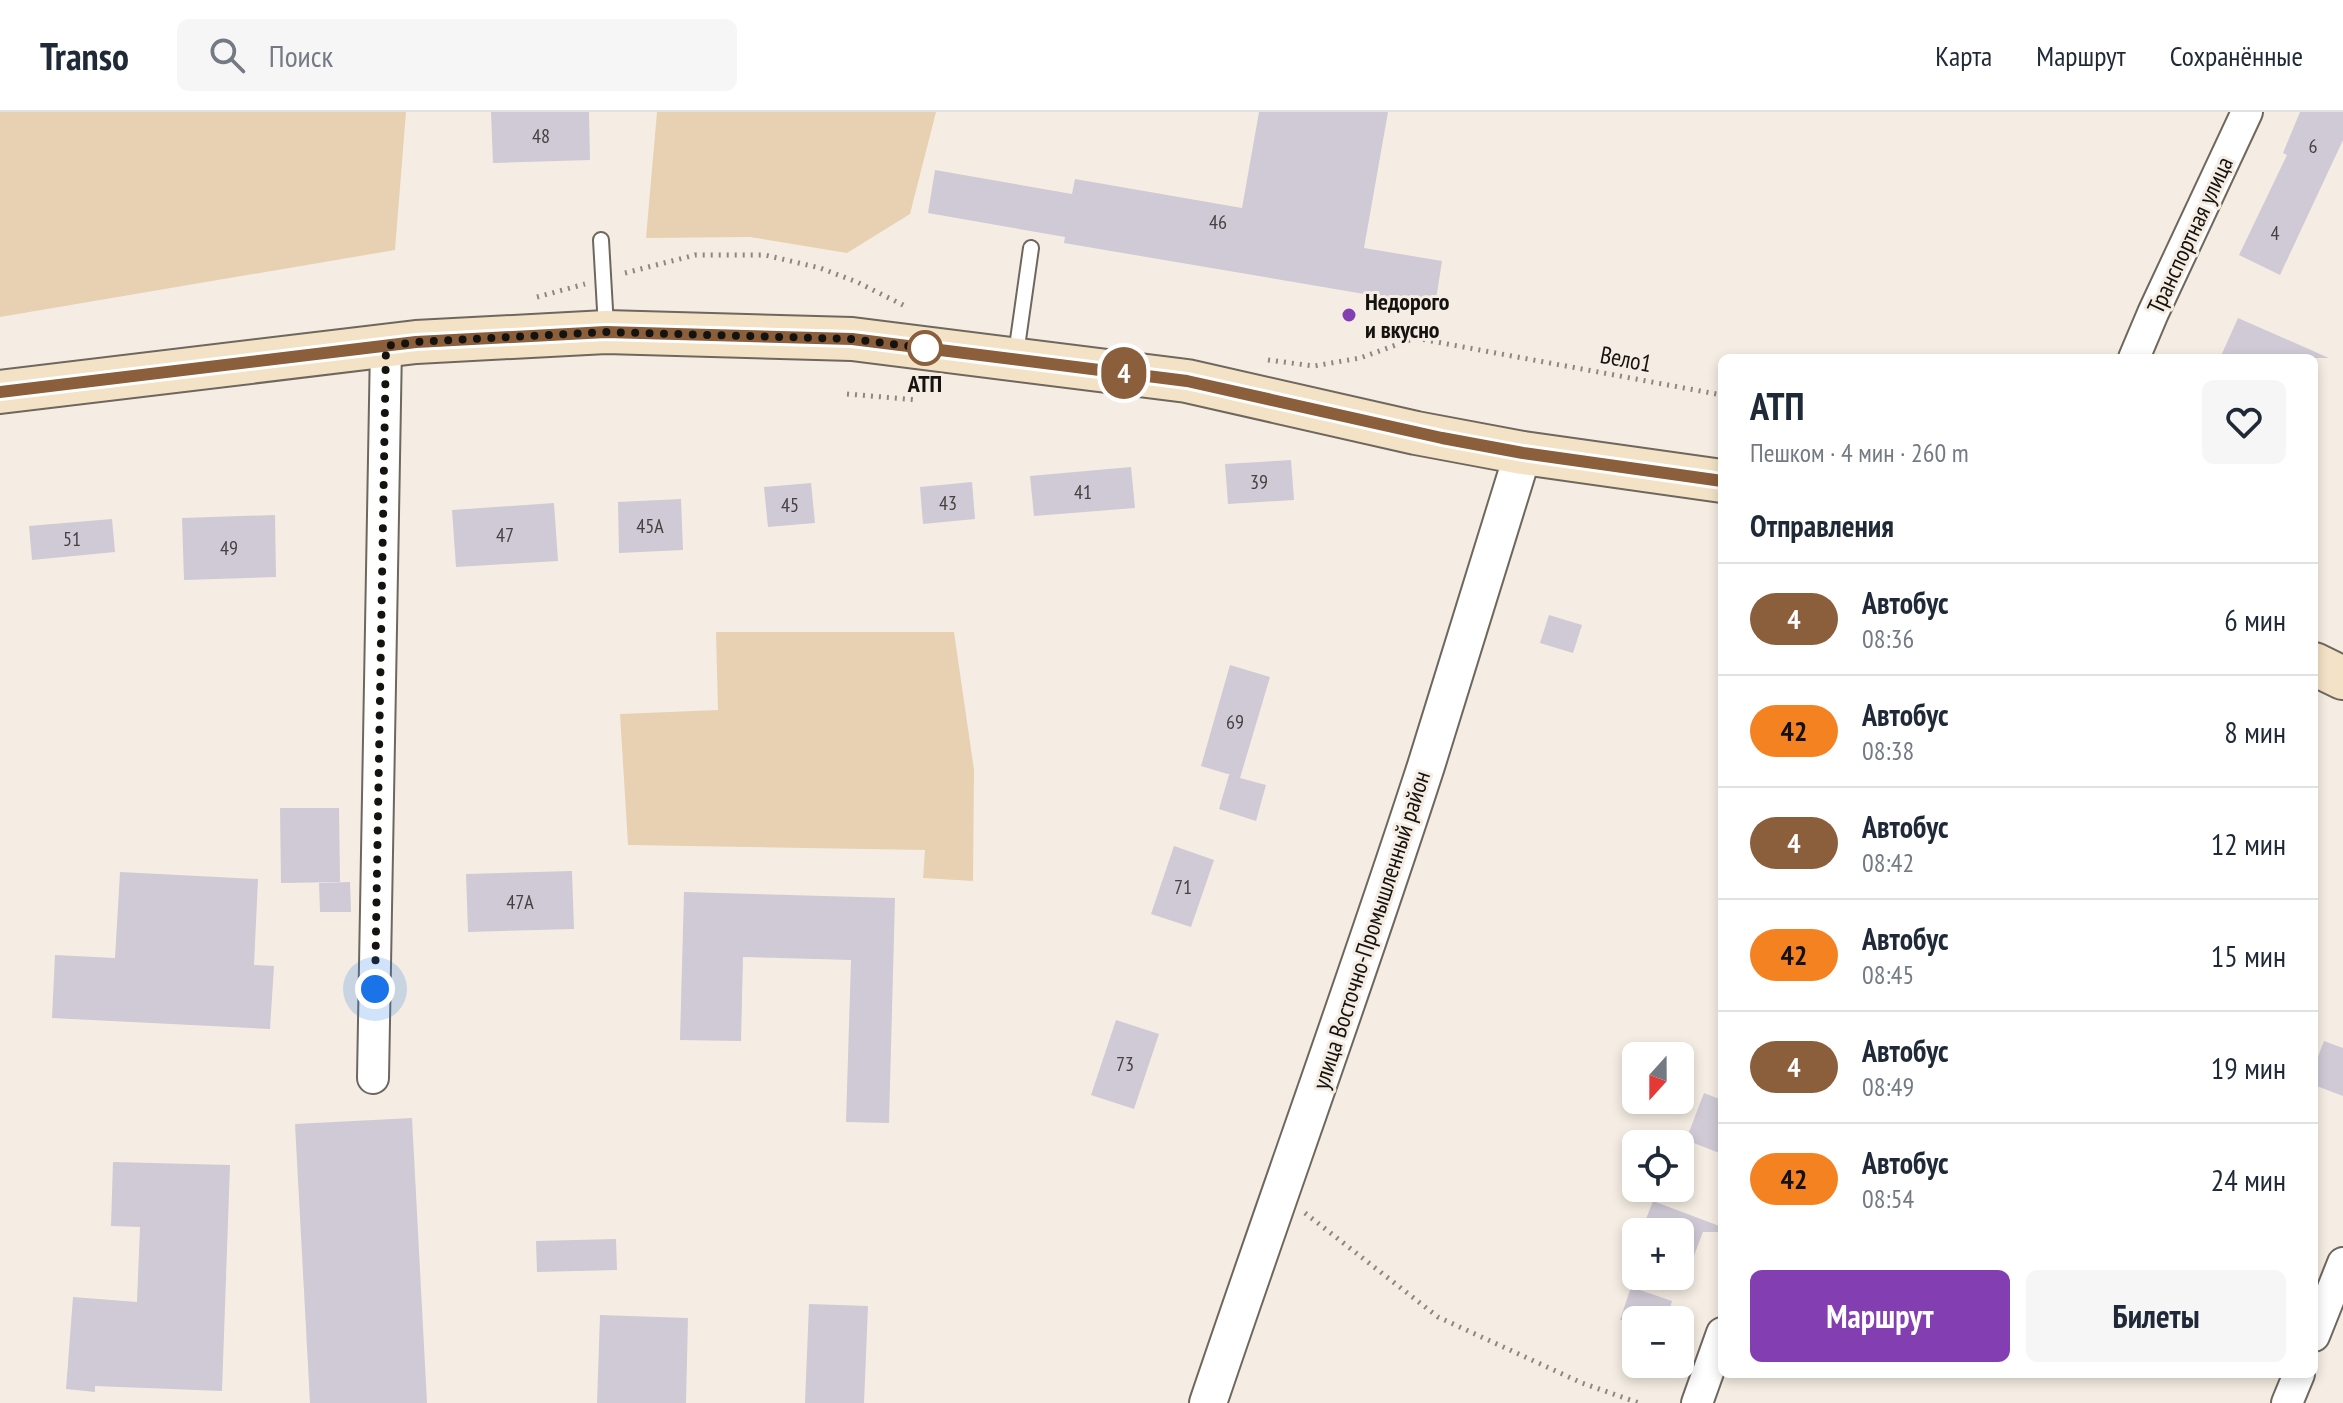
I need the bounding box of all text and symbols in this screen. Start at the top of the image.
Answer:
search box [177,19,737,91]
text: Transo [40,31,129,80]
icon: search [205,33,249,77]
text: Поиск [269,36,333,75]
text: Карта [1935,37,1992,74]
text: Маршрут [2036,37,2126,74]
text: Сохранённые [2170,37,2303,74]
house number: 48 [532,123,550,149]
house number: 6 [2309,133,2318,159]
street label: Транспортная улица [2140,152,2240,318]
house number: 46 [1209,209,1227,235]
house number: 4 [2271,220,2280,246]
place label: Недорого и вкусно [1365,286,1450,345]
marker: Недорого и вкусно [1340,306,1358,324]
marker: АТП [908,331,942,365]
street label: Вело1 [1598,339,1654,379]
line badge: 4 [1098,347,1150,399]
text: 4 [1117,354,1131,391]
place label: АТП [907,368,942,399]
button: heart [2202,380,2286,464]
text: АТП [1750,381,1804,430]
text: Пешком · 4 мин · 260 m [1750,436,1969,469]
house number: 39 [1250,469,1268,495]
house number: 41 [1074,479,1092,505]
house number: 43 [939,490,957,516]
house number: 45 [781,492,799,518]
text: Отправления [1750,506,1894,545]
house number: 45А [636,513,664,539]
house number: 47 [496,522,514,548]
house number: 51 [63,526,81,552]
house number: 49 [220,535,238,561]
text: Автобус [1862,583,1949,622]
text: 4 [1787,600,1801,637]
text: 6 мин [2224,600,2286,639]
text: 08:36 [1862,622,1914,655]
text: Автобус [1862,695,1949,734]
house number: 69 [1226,709,1244,735]
text: 42 [1781,712,1807,749]
text: 8 мин [2224,712,2286,751]
text: 08:38 [1862,734,1914,767]
street label: улица Восточно-Промышленный район [1305,767,1437,1093]
text: Автобус [1862,807,1949,846]
text: 4 [1787,824,1801,861]
text: 12 мин [2211,824,2286,863]
text: 08:42 [1862,846,1914,879]
house number: 71 [1174,874,1192,900]
house number: 47А [506,889,534,915]
text: Автобус [1862,919,1949,958]
text: 42 [1781,936,1807,973]
text: 15 мин [2211,936,2286,975]
text: 08:45 [1862,958,1914,991]
your location [355,969,395,1009]
text: Автобус [1862,1031,1949,1070]
north arrow [1622,1042,1694,1114]
map controls [1622,1042,1694,1378]
text: 4 [1787,1048,1801,1085]
text: 19 мин [2211,1048,2286,1087]
house number: 73 [1116,1051,1134,1077]
text: 08:49 [1862,1070,1914,1103]
button: locate [1622,1130,1694,1202]
text: Автобус [1862,1143,1949,1182]
text: 42 [1781,1160,1807,1197]
text: 24 мин [2211,1160,2286,1199]
text: 08:54 [1862,1182,1914,1215]
button: + [1622,1218,1694,1290]
button: Маршрут [1750,1270,2010,1362]
button: Билеты [2026,1270,2286,1362]
button: − [1622,1306,1694,1378]

